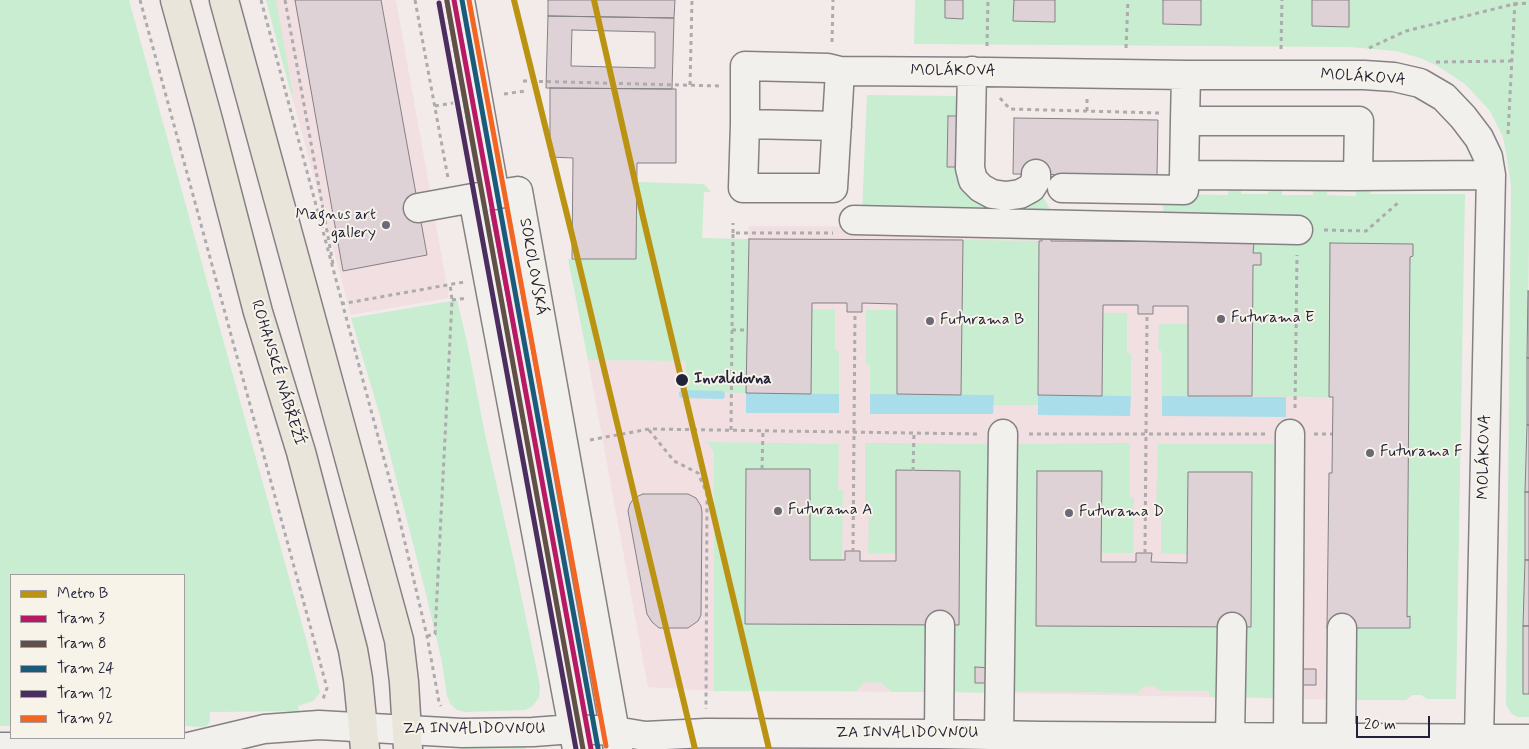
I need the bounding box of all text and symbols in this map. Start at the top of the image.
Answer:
street label: MOLÁKOVA [910,62,996,82]
street label: MOLÁKOVA [1320,65,1406,91]
place label: Magnus art gallery [295,206,376,244]
street label: SOKOLOVSKÁ [514,217,550,317]
marker: Magnus art gallery [380,219,392,231]
street label: ROHANSKÉ NÁBŘEŽÍ [246,298,308,448]
place label: Futurama E [1231,309,1314,329]
place label: Futurama B [940,311,1024,331]
marker: Futurama E [1215,313,1227,325]
marker: Futurama B [924,315,936,327]
place label: Invalidovna [694,370,772,390]
marker: Invalidovna [674,372,690,388]
street label: MOLÁKOVA [1475,414,1495,500]
place label: Futurama F [1380,443,1462,463]
marker: Futurama F [1364,447,1376,459]
place label: Futurama A [788,501,872,521]
place label: Futurama D [1079,503,1164,523]
marker: Futurama A [772,505,784,517]
marker: Futurama D [1063,507,1075,519]
legend [10,574,185,739]
text: Metro B [57,584,108,604]
text: Tram 3 [57,609,105,629]
text: Tram 8 [57,634,106,654]
text: Tram 24 [57,659,114,679]
text: Tram 12 [57,684,113,704]
scale bar [1359,706,1433,738]
text: Tram 92 [57,709,113,729]
text: 20 m [1364,715,1396,735]
street label: ZA INVALIDOVNOU [403,720,545,740]
street label: ZA INVALIDOVNOU [836,724,978,744]

